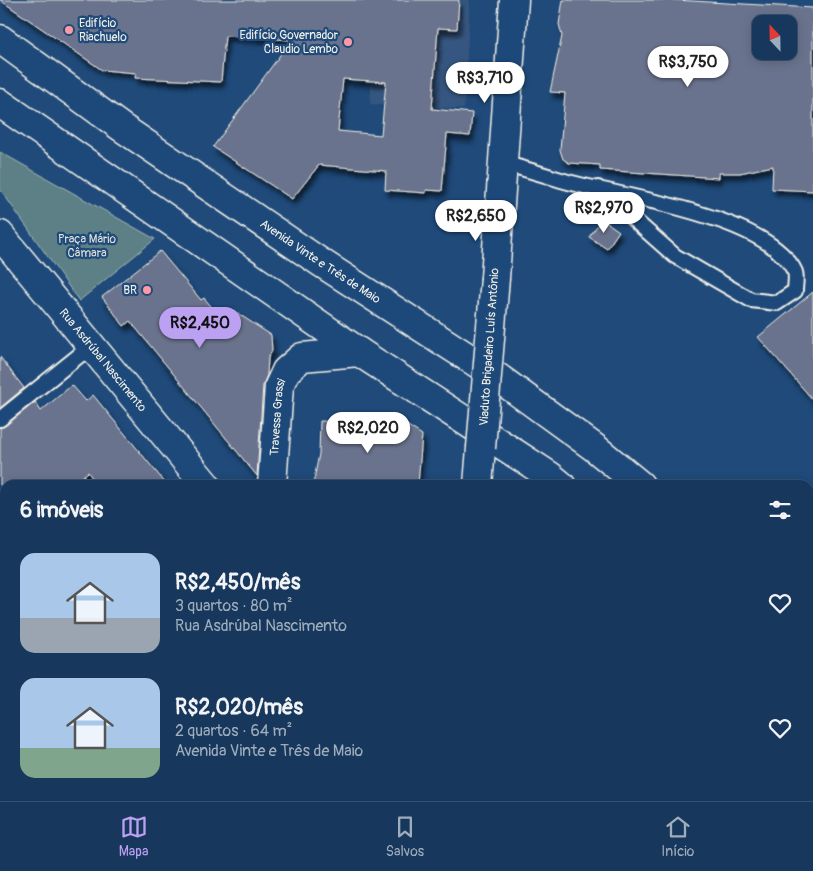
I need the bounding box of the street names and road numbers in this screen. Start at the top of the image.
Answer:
street label: Avenida Vinte e Três de Maio [257,216,384,307]
street label: Viaduto Brigadeiro Luís Antônio [477,267,503,426]
street label: Rua Asdrúbal Nascimento [56,306,150,415]
street label: Travessa Grassi [267,376,289,456]

